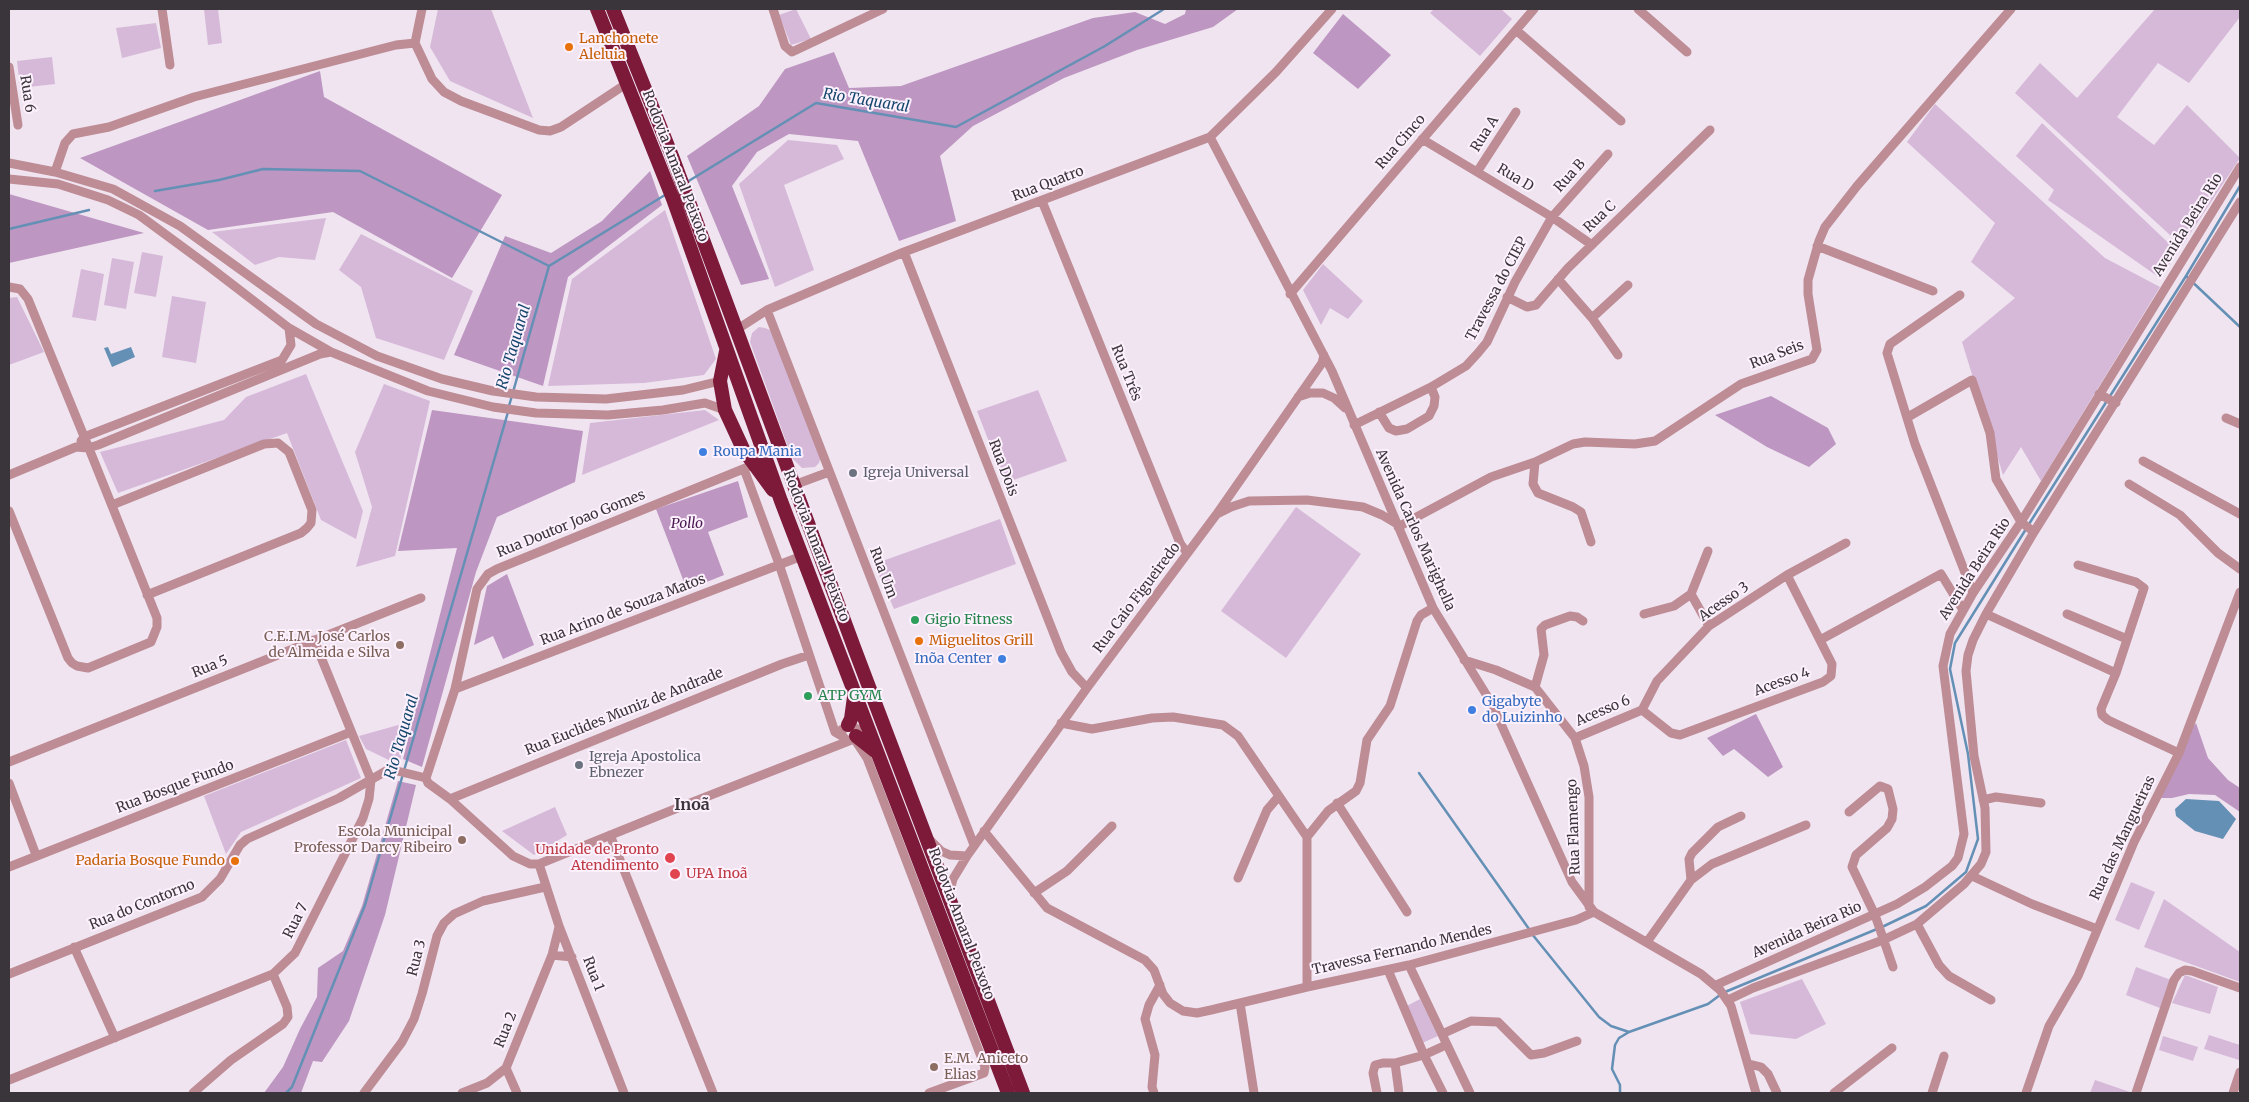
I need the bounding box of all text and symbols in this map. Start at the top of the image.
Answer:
place label: Lanchonete Aleluia [579,31,658,64]
marker: Lanchonete Aleluia [563,41,575,53]
street label: Rua 6 [16,74,38,114]
water label: Rio Taquaral [821,85,911,117]
street label: Rodovia Amaral Peixoto [638,88,712,244]
street label: Rua Cinco [1373,111,1429,173]
street label: Rua A [1468,113,1502,155]
street label: Rua B [1551,156,1589,196]
street label: Rua D [1494,161,1536,195]
street label: Rua Quatro [1010,163,1086,205]
street label: Avenida Beira Rio [2150,170,2226,280]
street label: Rua C [1580,198,1620,236]
street label: Travessa do CIEP [1462,234,1532,344]
water label: Rio Taquaral [493,302,535,392]
street label: Rua Seis [1748,337,1806,373]
street label: Rua Três [1107,342,1145,404]
street label: Rua Dois [985,437,1021,499]
place label: Roupa Mania [713,444,802,460]
marker: Roupa Mania [697,446,709,458]
street label: Avenida Carlos Marighella [1372,446,1458,614]
place label: Igreja Universal [863,465,969,481]
marker: Igreja Universal [847,467,859,479]
street label: Rodovia Amaral Peixoto [779,468,853,624]
street label: Rua Doutor Joao Gomes [494,486,648,562]
street label: Avenida Beira Rio [1936,515,2014,623]
park label: Pollo [671,516,703,532]
street label: Rua Caio Figueiredo [1090,540,1184,656]
street label: Rua Um [866,545,900,601]
street label: Rua Arino de Souza Matos [538,571,708,649]
street label: Acesso 3 [1696,579,1752,625]
place label: Gigio Fitness [925,612,1013,628]
marker: Gigio Fitness [909,614,921,626]
place label: C.E.I.M. José Carlos de Almeida e Silva [264,629,390,662]
place label: Miguelitos Grill [929,633,1033,649]
marker: Miguelitos Grill [913,635,925,647]
marker: C.E.I.M. José Carlos de Almeida e Silva [394,639,406,651]
place label: Inõa Center [914,651,992,667]
street label: Rua 5 [190,652,230,682]
marker: Inõa Center [996,653,1008,665]
street label: Acesso 4 [1752,664,1812,700]
street label: Rua Euclides Muniz de Andrade [523,665,725,759]
place label: ATP GYM [818,688,882,704]
marker: ATP GYM [802,690,814,702]
water label: Rio Taquaral [381,692,423,782]
street label: Acesso 6 [1573,692,1633,730]
place label: Gigabyte do Luizinho [1482,694,1563,726]
marker: Gigabyte do Luizinho [1466,704,1478,716]
place label: Igreja Apostolica Ebnezer [589,749,701,782]
street label: Rua Bosque Fundo [114,757,236,817]
marker: Igreja Apostolica Ebnezer [573,759,585,771]
street label: Rua das Mangueiras [2087,773,2159,903]
street label: Rua Flamengo [1564,779,1584,875]
district label: Inoã [674,795,710,815]
place label: Escola Municipal Professor Darcy Ribeiro [294,824,452,856]
marker: Escola Municipal Professor Darcy Ribeiro [456,834,468,846]
place label: Unidade de Pronto Atendimento [535,842,659,874]
street label: Rodovia Amaral Peixoto [924,846,998,1002]
marker: Unidade de Pronto Atendimento [663,851,677,865]
place label: Padaria Bosque Fundo [75,853,225,869]
marker: Padaria Bosque Fundo [229,855,241,867]
place label: UPA Inoã [686,866,748,882]
marker: UPA Inoã [668,867,682,881]
street label: Rua do Contorno [87,876,197,934]
street label: Avenida Beira Rio [1750,898,1864,962]
street label: Rua 7 [280,901,312,941]
street label: Travessa Fernando Mendes [1310,921,1494,979]
street label: Rua 3 [404,938,430,978]
street label: Rua 1 [579,954,607,994]
street label: Rua 2 [491,1009,521,1051]
place label: E.M. Aniceto Elias [944,1051,1028,1084]
marker: E.M. Aniceto Elias [928,1061,940,1073]

